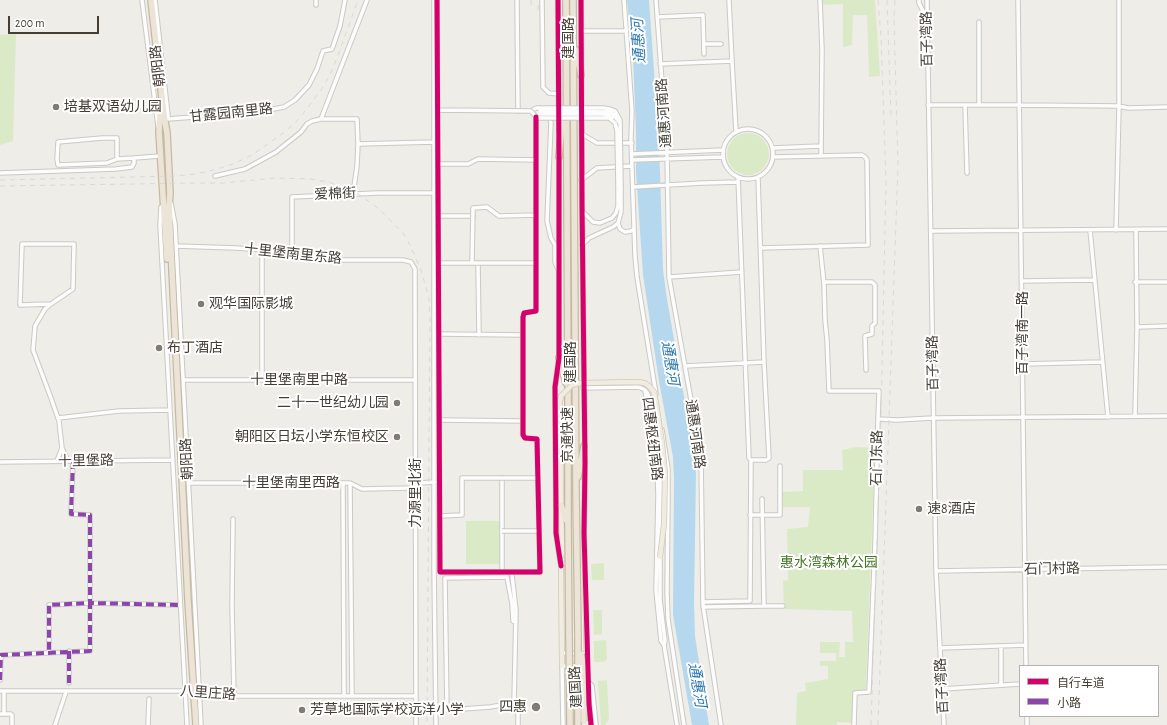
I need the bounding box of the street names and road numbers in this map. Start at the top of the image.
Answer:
street label: 百子湾路 [918,11,936,67]
street label: 建国路 [561,17,577,59]
street label: 朝阳路 [147,44,169,88]
street label: 通惠河南路 [653,77,675,149]
street label: 甘露园南里路 [188,100,274,126]
street label: 爱棉街 [314,185,356,203]
street label: 十里堡南里东路 [243,241,343,267]
street label: 百子湾南一路 [1015,291,1031,375]
street label: 百子湾路 [924,335,942,391]
street label: 建国路 [563,341,579,383]
street label: 十里堡南里中路 [250,372,348,388]
street label: 四惠枢纽南路 [639,396,665,482]
street label: 通惠河南路 [682,398,708,470]
street label: 京通快速 [560,407,576,463]
street label: 石门东路 [868,430,886,486]
street label: 朝阳路 [178,438,196,480]
street label: 十里堡路 [58,452,114,470]
street label: 力源里北街 [408,458,424,528]
street label: 十里堡南里西路 [242,475,340,491]
street label: 石门村路 [1024,560,1080,578]
street label: 百子湾路 [932,658,952,714]
street label: 建国路 [567,666,585,708]
street label: 八里庄路 [179,683,237,703]

